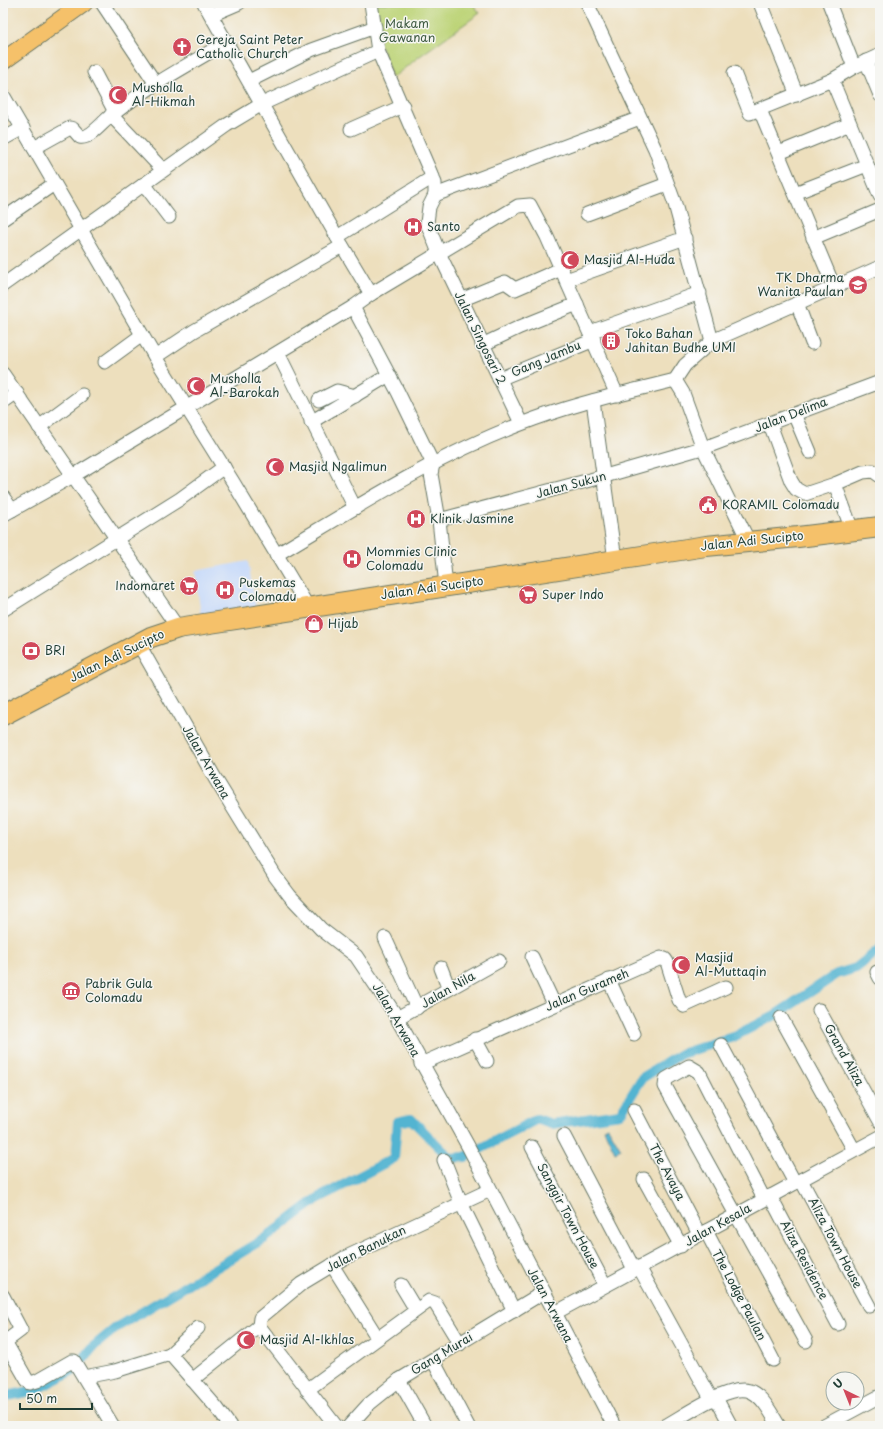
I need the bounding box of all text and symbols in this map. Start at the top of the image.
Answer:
park label: Makam Gawanan [379,14,435,46]
place label: Gereja Saint Peter Catholic Church [196,30,304,62]
church icon: Gereja Saint Peter Catholic Church [171,36,193,58]
place label: Musholla Al-Hikmah [132,78,195,110]
mosque icon: Musholla Al-Hikmah [107,84,129,106]
hospital icon: Santo [402,216,424,238]
place label: Santo [427,217,460,235]
mosque icon: Masjid Al-Huda [559,249,581,271]
place label: Masjid Al-Huda [584,250,676,268]
place label: TK Dharma Wanita Paulan [758,268,844,300]
school or university icon: TK Dharma Wanita Paulan [847,274,869,296]
street label: Jalan Singosari 2 [451,288,511,387]
place label: Toko Bahan Jahitan Budhe UMI [625,324,736,356]
building icon: Toko Bahan Jahitan Budhe UMI [600,330,622,352]
street label: Gang Jambu [508,335,583,381]
place label: Musholla Al-Barokah [210,369,280,401]
mosque icon: Musholla Al-Barokah [185,375,207,397]
street label: Jalan Delima [752,392,830,436]
mosque icon: Masjid Ngalimun [264,456,286,478]
place label: Masjid Ngalimun [289,457,387,475]
street label: Jalan Sukun [534,466,608,502]
public building icon: KORAMIL Colomadu [697,494,719,516]
place label: KORAMIL Colomadu [722,495,840,513]
hospital icon: Klinik Jasmine [405,508,427,530]
place label: Klinik Jasmine [430,509,514,527]
street label: Jalan Adi Sucipto [699,526,805,554]
place label: Mommies Clinic Colomadu [366,542,457,574]
hospital icon: Mommies Clinic Colomadu [341,548,363,570]
street label: Jalan Adi Sucipto [379,571,485,603]
place label: Puskemas Colomadu [239,573,297,605]
supermarket icon: Indomaret [178,575,200,597]
place label: Indomaret [115,576,175,594]
hospital icon: Puskemas Colomadu [214,579,236,601]
supermarket icon: Super Indo [517,584,539,606]
place label: Super Indo [542,585,604,603]
shop icon: Hijab [303,613,325,635]
place label: Hijab [328,614,359,632]
street label: Jalan Adi Sucipto [66,624,167,686]
bank icon: BRI [20,640,42,662]
place label: BRI [45,641,65,659]
street label: Jalan Arwana [178,721,236,802]
place label: Masjid Al-Muttaqin [695,948,766,980]
mosque icon: Masjid Al-Muttaqin [670,954,692,976]
street label: Jalan Gurameh [542,963,631,1015]
street label: Jalan Nila [417,966,478,1012]
place label: Pabrik Gula Colomadu [85,974,153,1006]
street label: Jalan Arwana [368,979,426,1060]
museum icon: Pabrik Gula Colomadu [60,980,82,1002]
street label: Grand Aliza [820,1020,870,1089]
street label: The Avaya [645,1140,691,1204]
street label: Sanggir Town House [533,1159,605,1272]
street label: Aliza Town House [804,1194,868,1292]
street label: Jalan Kesala [681,1198,755,1250]
street label: Aliza Residence [776,1217,834,1303]
street label: Jalan Banukan [322,1220,409,1276]
street label: The Lodge Paulan [708,1246,771,1343]
street label: Jalan Arwana [524,1264,579,1346]
street label: Gang Murai [407,1328,476,1379]
mosque icon: Masjid Al-Ikhlas [235,1329,257,1351]
place label: Masjid Al-Ikhlas [260,1330,355,1348]
north arrow [825,1371,865,1411]
text: U [829,1374,847,1392]
scale bar [20,1385,92,1411]
text: 50 m [26,1389,57,1407]

